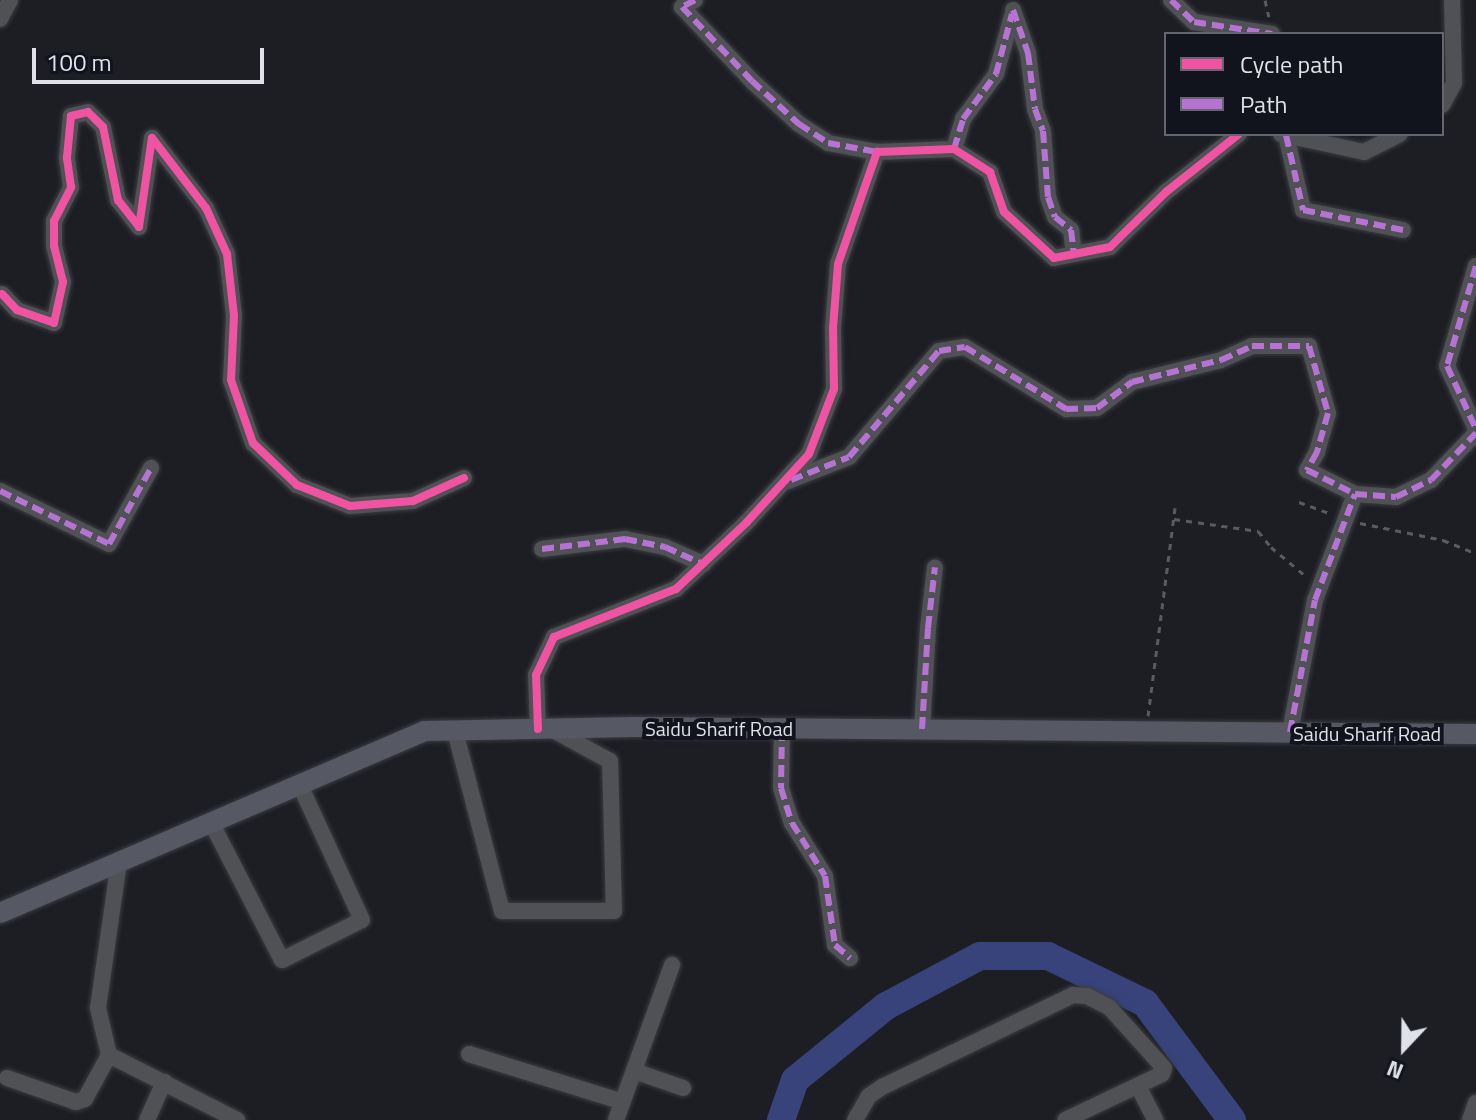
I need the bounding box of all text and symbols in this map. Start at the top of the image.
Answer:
scale bar [36,32,268,82]
legend [1164,32,1444,136]
text: 100 m [46,44,112,80]
text: Cycle path [1240,46,1343,82]
text: Path [1240,86,1287,122]
street label: Saidu Sharif Road [645,716,793,740]
street label: Saidu Sharif Road [1293,721,1441,745]
north arrow [1364,1008,1444,1088]
text: N [1382,1052,1408,1089]

